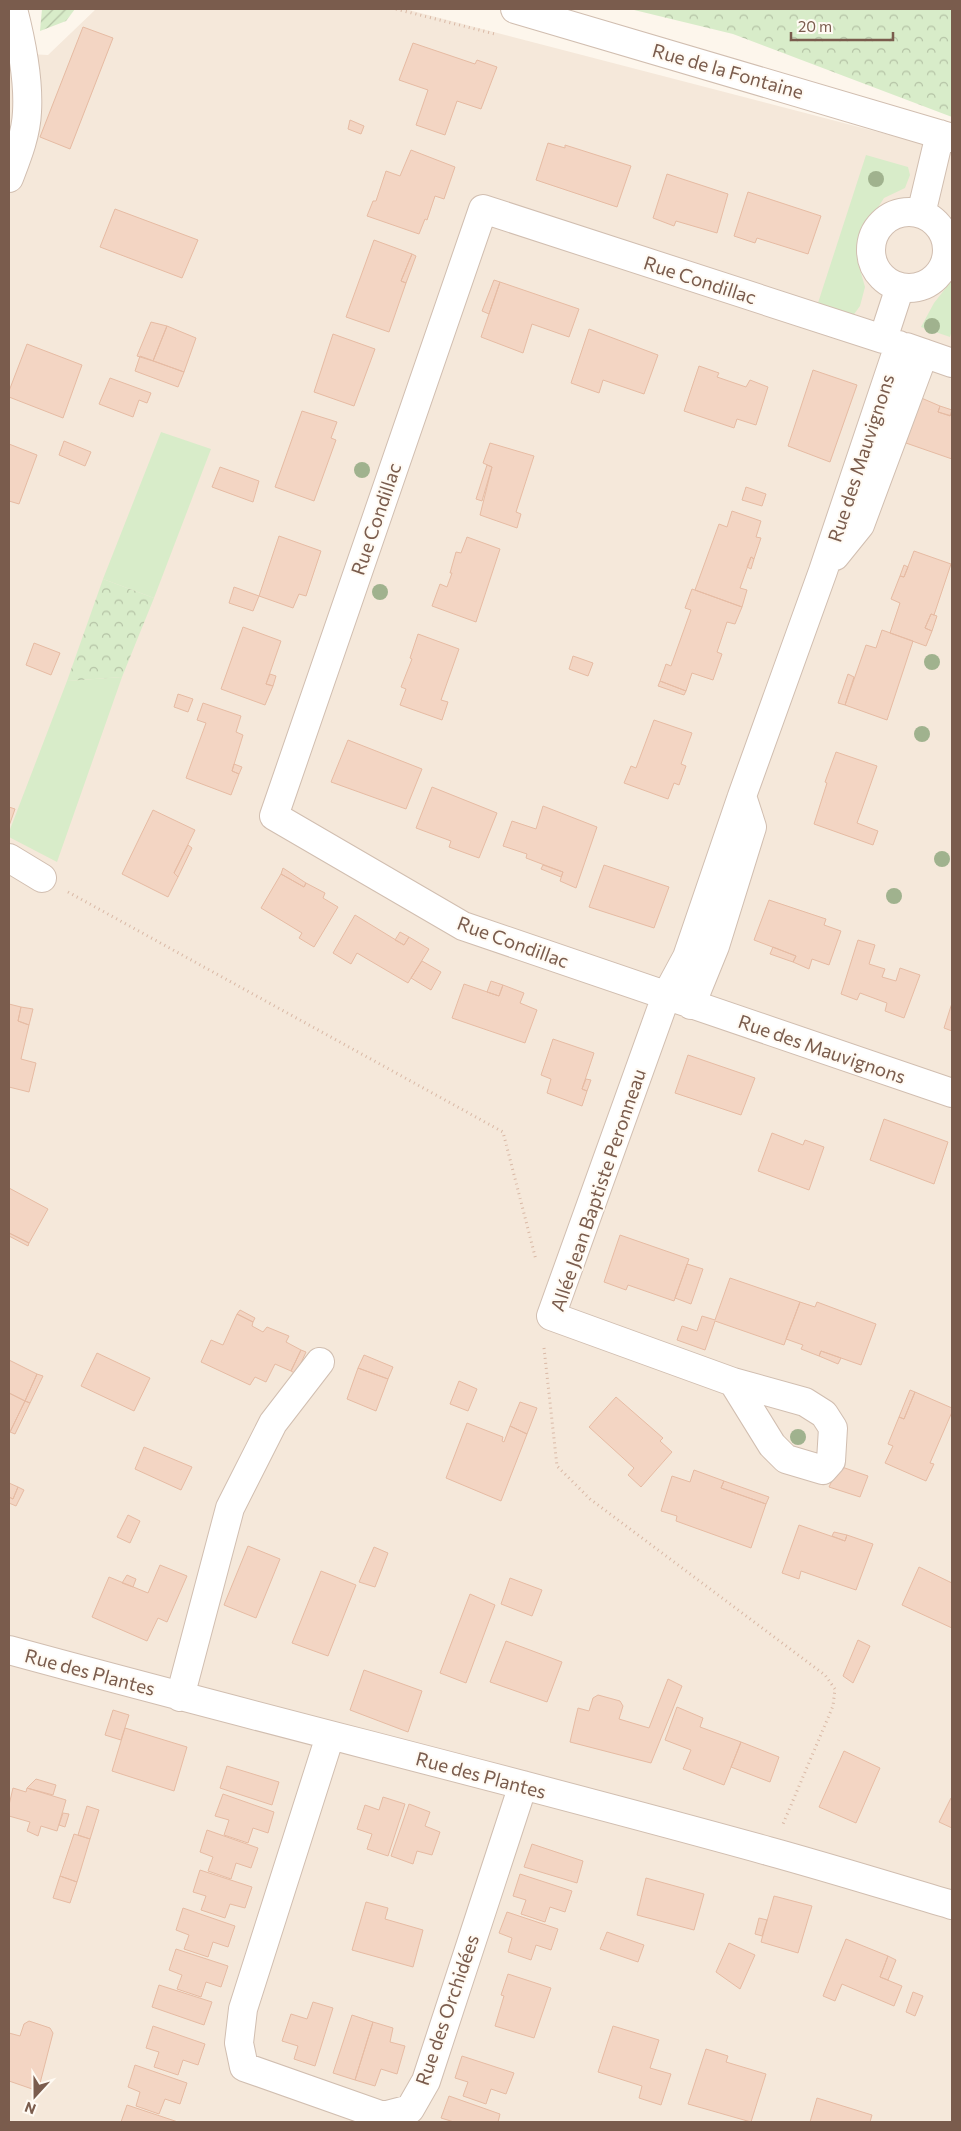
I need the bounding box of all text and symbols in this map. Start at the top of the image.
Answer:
scale bar [791,10,894,42]
text: 20 m [798,17,832,35]
street label: Rue de la Fontaine [650,38,806,103]
street label: Rue Condillac [641,251,759,309]
street label: Rue des Mauvignons [822,371,899,545]
street label: Rue Condillac [346,460,405,578]
street label: Rue Condillac [454,911,572,972]
street label: Rue des Mauvignons [735,1009,909,1088]
street label: Allée Jean Baptiste Peronneau [545,1066,650,1314]
street label: Rue des Plantes [22,1643,158,1700]
street label: Rue des Plantes [413,1746,549,1803]
street label: Rue des Orchidées [410,1931,483,2088]
north arrow [10,2071,60,2121]
text: N [22,2099,38,2118]

